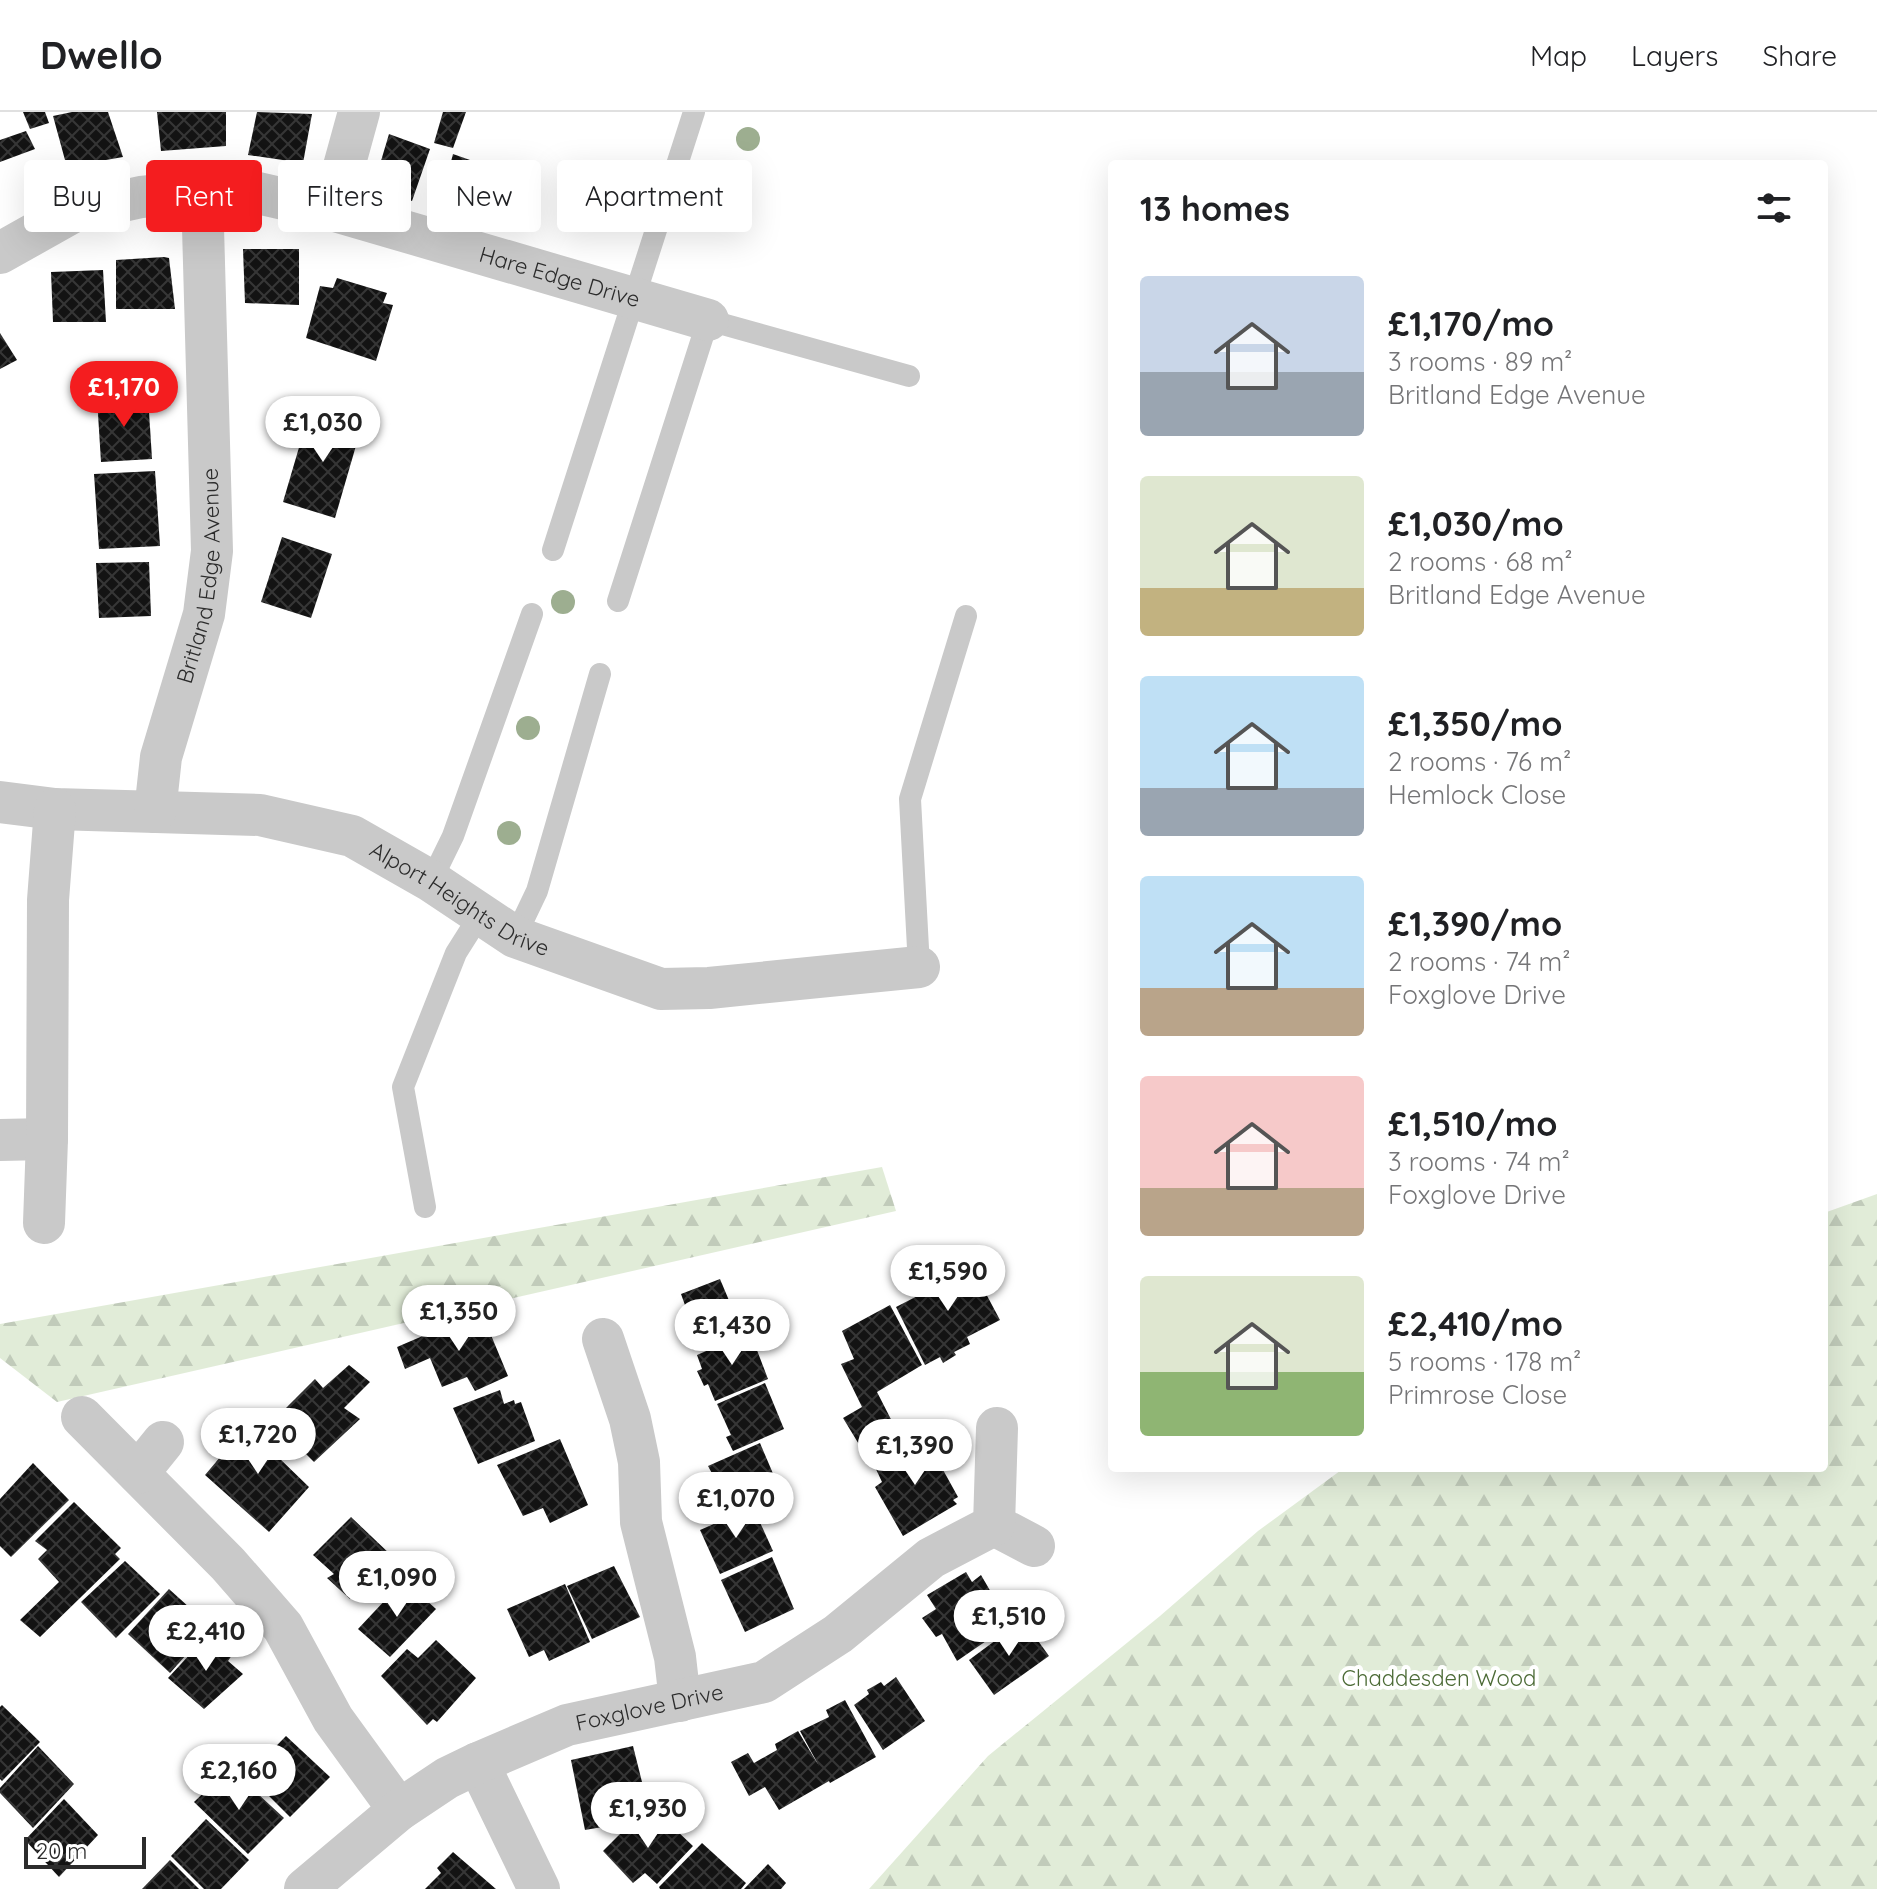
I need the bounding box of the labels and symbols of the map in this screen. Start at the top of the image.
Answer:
street label: Hare Edge Drive [476,240,643,313]
pin: £1,170 [59,361,189,429]
pin: £1,030 [258,396,388,464]
street label: Britland Edge Avenue [170,468,226,687]
street label: Alport Heights Drive [365,835,553,962]
pin: £1,590 [883,1245,1013,1313]
pin: £1,350 [394,1285,524,1353]
pin: £1,430 [667,1299,797,1367]
pin: £1,720 [193,1408,323,1476]
pin: £1,390 [850,1419,980,1487]
pin: £1,070 [671,1472,801,1540]
pin: £1,090 [332,1551,462,1619]
pin: £1,510 [944,1590,1074,1658]
pin: £2,410 [141,1605,271,1673]
park label: Chaddesden Wood [1342,1664,1536,1692]
street label: Foxglove Drive [573,1677,726,1737]
pin: £2,160 [174,1744,304,1812]
pin: £1,930 [583,1782,713,1850]
scale bar [24,1833,146,1869]

